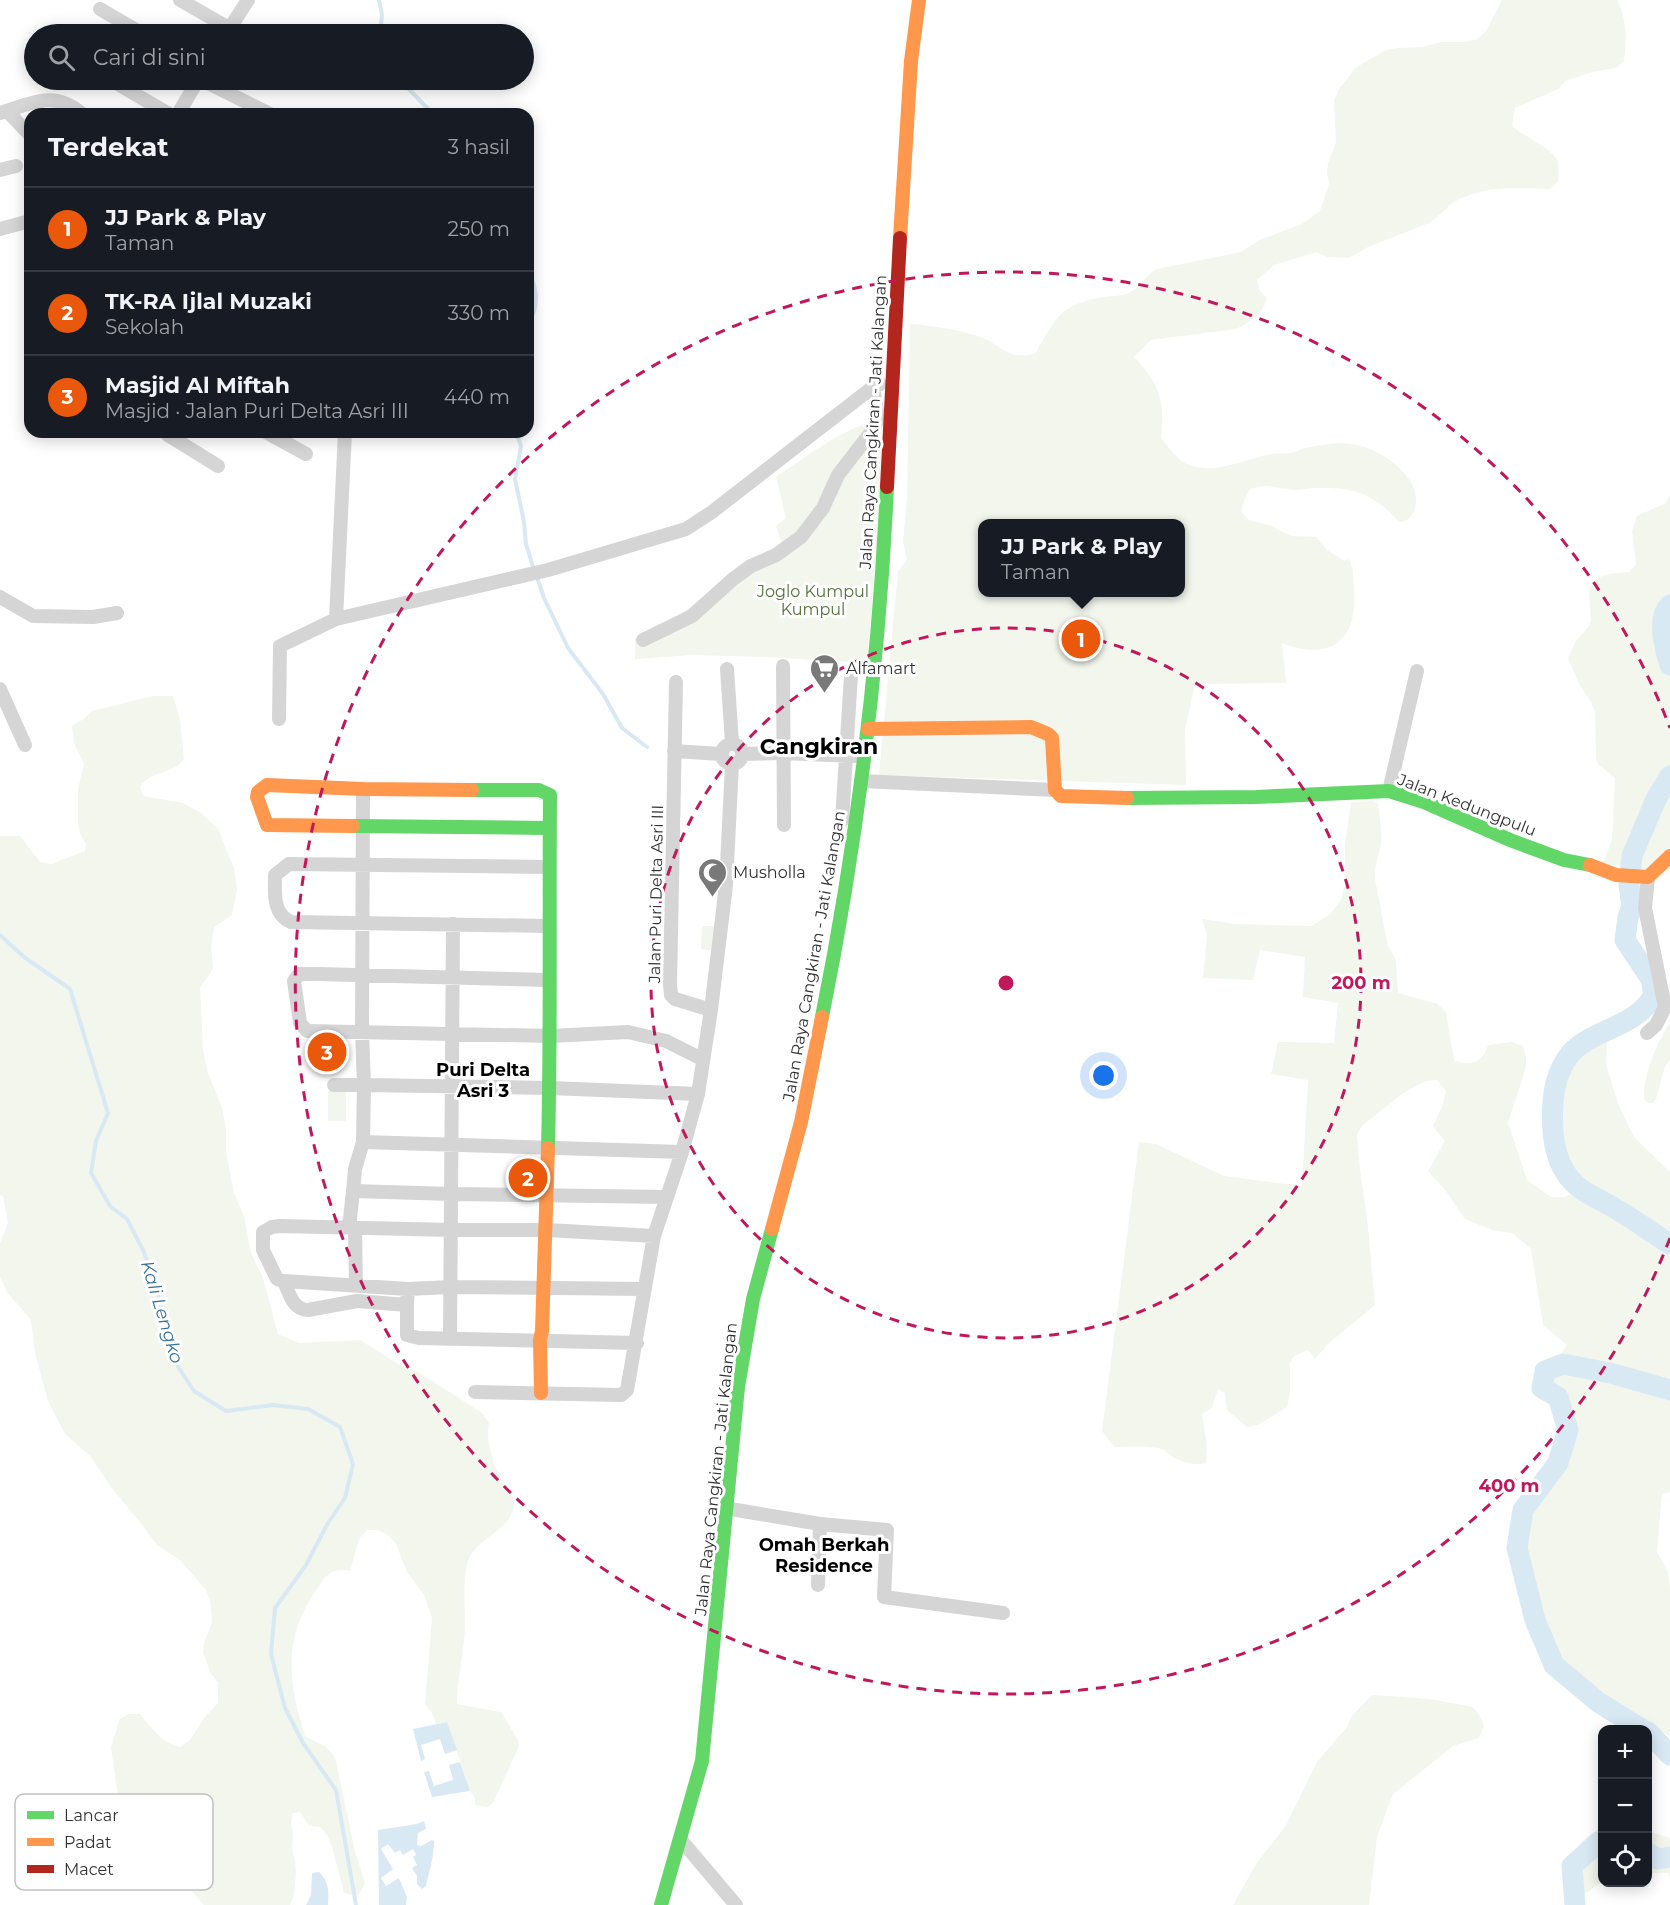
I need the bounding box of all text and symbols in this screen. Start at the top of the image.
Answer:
search box [24,24,534,90]
icon: search [45,41,78,74]
text: Cari di sini [93,44,206,71]
text: Terdekat [48,131,169,163]
text: 3 hasil [448,135,510,159]
text: JJ Park & Play [105,204,266,231]
text: 1 [64,217,71,241]
text: 250 m [448,217,510,241]
text: Taman [105,231,174,255]
street label: Jalan Raya Cangkiran - Jati Kalangan [856,274,890,571]
text: TK-RA Ijlal Muzaki [105,288,312,315]
text: 2 [62,301,73,325]
text: 330 m [448,301,510,325]
text: Sekolah [105,315,184,339]
text: Masjid Al Miftah [105,372,290,399]
text: 3 [62,385,73,409]
text: 440 m [444,385,510,409]
text: Masjid · Jalan Puri Delta Asri III [105,399,409,423]
popup [978,519,1185,597]
text: JJ Park & Play [1001,533,1162,560]
text: Taman [1001,560,1070,584]
park label: Joglo Kumpul Kumpul [756,582,869,619]
pin: 1 [1062,616,1100,662]
supermarket icon: Alfamart [809,652,841,694]
place label: Alfamart [846,659,917,678]
district label: Cangkiran [760,733,878,760]
street label: Jalan Kedungpulu [1394,769,1539,840]
street label: Jalan Puri Delta Asri III [645,805,667,984]
street label: Jalan Raya Cangkiran - Jati Kalangan [779,809,849,1104]
mosque icon: Musholla [696,856,728,898]
place label: Musholla [733,863,806,882]
text: 200 m [1331,972,1391,994]
centre of rings [996,973,1016,993]
pin: 3 [308,1030,346,1074]
district label: Puri Delta Asri 3 [436,1059,530,1102]
your location [1089,1061,1118,1090]
pin: 2 [508,1156,548,1200]
water label: Kali Lengko [136,1258,188,1366]
street label: Jalan Raya Cangkiran - Jati Kalangan [691,1322,741,1617]
text: 400 m [1479,1475,1539,1497]
district label: Omah Berkah Residence [759,1534,889,1577]
map controls [1598,1725,1652,1887]
button: + [1598,1725,1652,1779]
button: − [1598,1779,1652,1833]
legend [15,1794,213,1890]
text: Lancar [64,1806,119,1825]
text: Padat [64,1833,112,1852]
button: locate [1598,1833,1652,1887]
text: Macet [64,1860,114,1879]

